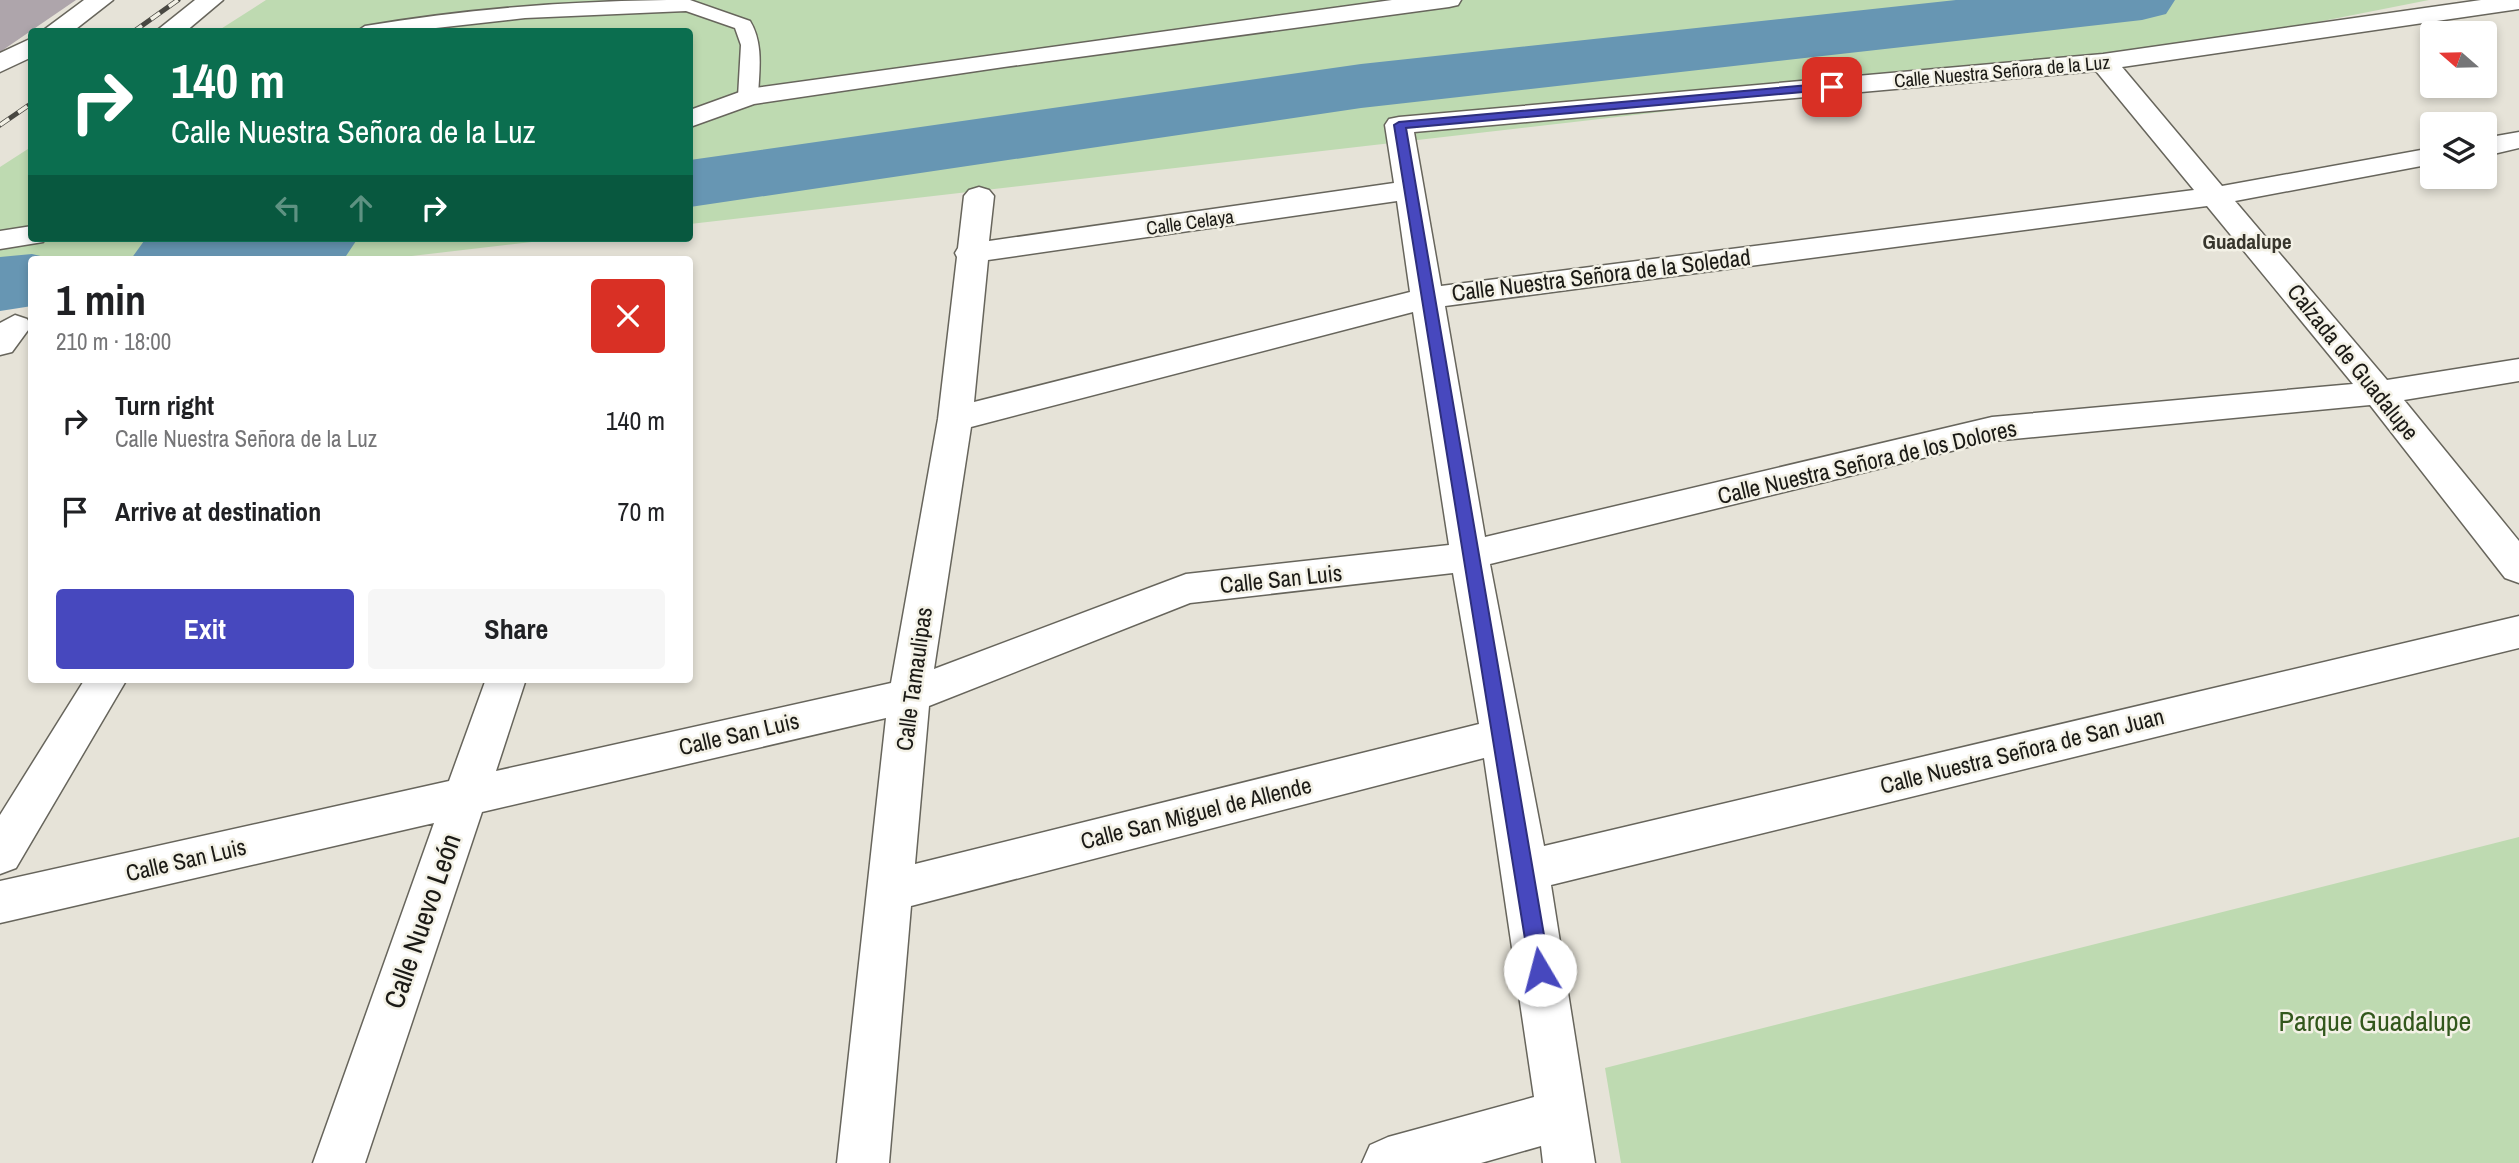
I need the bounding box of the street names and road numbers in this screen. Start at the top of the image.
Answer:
street label: Calle Nuestra Señora de la Luz [1893,49,2111,93]
street label: Calle Celaya [1144,203,1236,241]
street label: Calle Nuestra Señora de la Soledad [1450,241,1752,308]
street label: Calzada de Guadalupe [2281,277,2426,446]
street label: Calle Nuestra Señora de los Dolores [1714,412,2019,511]
street label: Calle San Luis [1218,557,1344,600]
street label: Calle Tamaulipas [888,605,939,753]
street label: Calle Nuestra Señora de San Juan [1877,700,2167,801]
street label: Calle San Luis [676,705,802,762]
street label: Calle San Miguel de Allende [1077,769,1315,856]
street label: Calle Nuevo León [374,829,470,1013]
street label: Calle San Luis [123,831,249,888]

